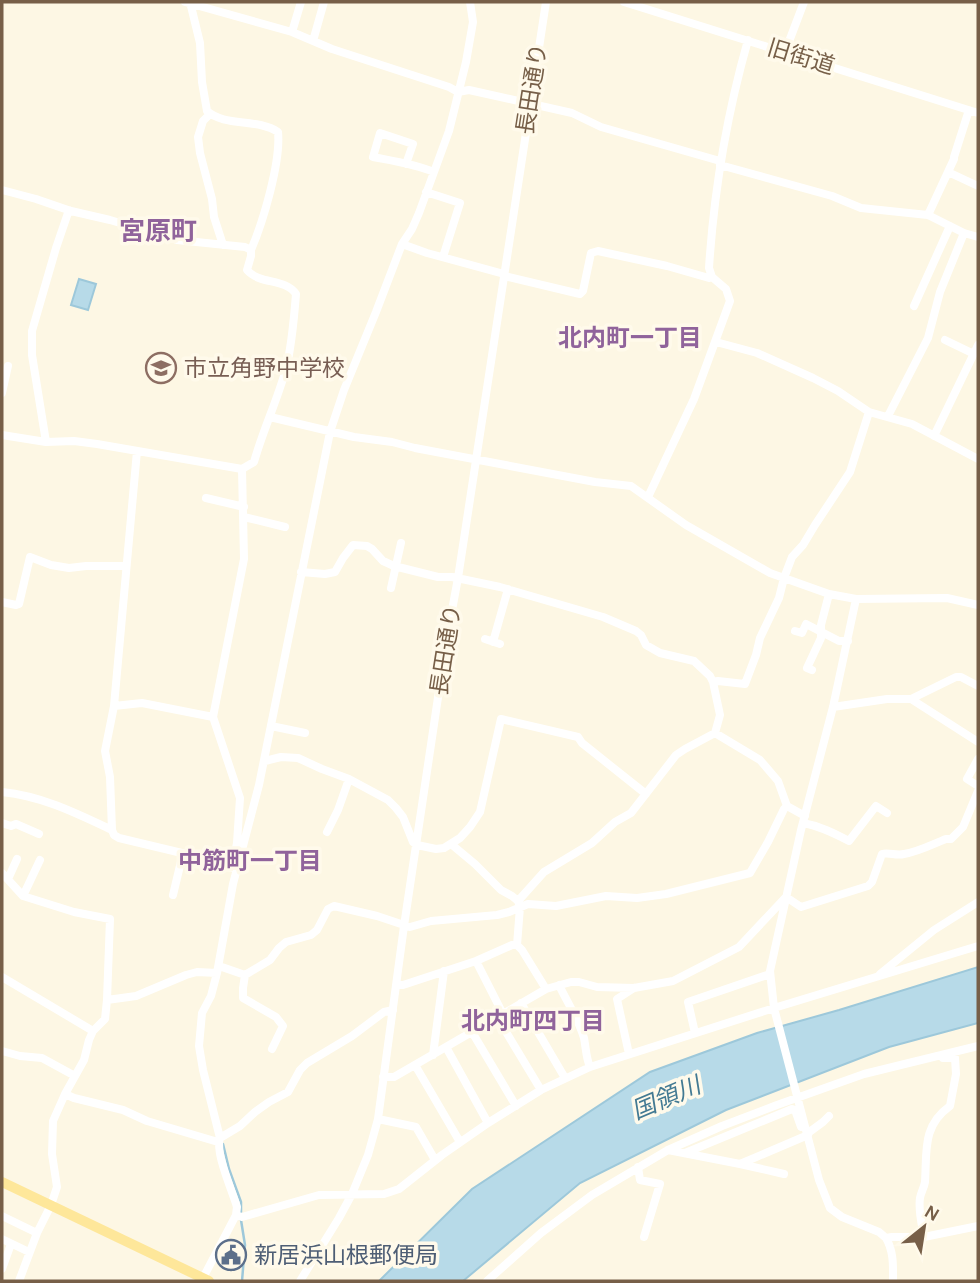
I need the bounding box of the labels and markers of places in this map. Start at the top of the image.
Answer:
school or university icon: 市立角野中学校 [144,351,178,385]
place label: 市立角野中学校 [184,355,345,382]
public building icon: 新居浜山根郵便局 [214,1238,248,1272]
place label: 新居浜山根郵便局 [254,1242,438,1269]

